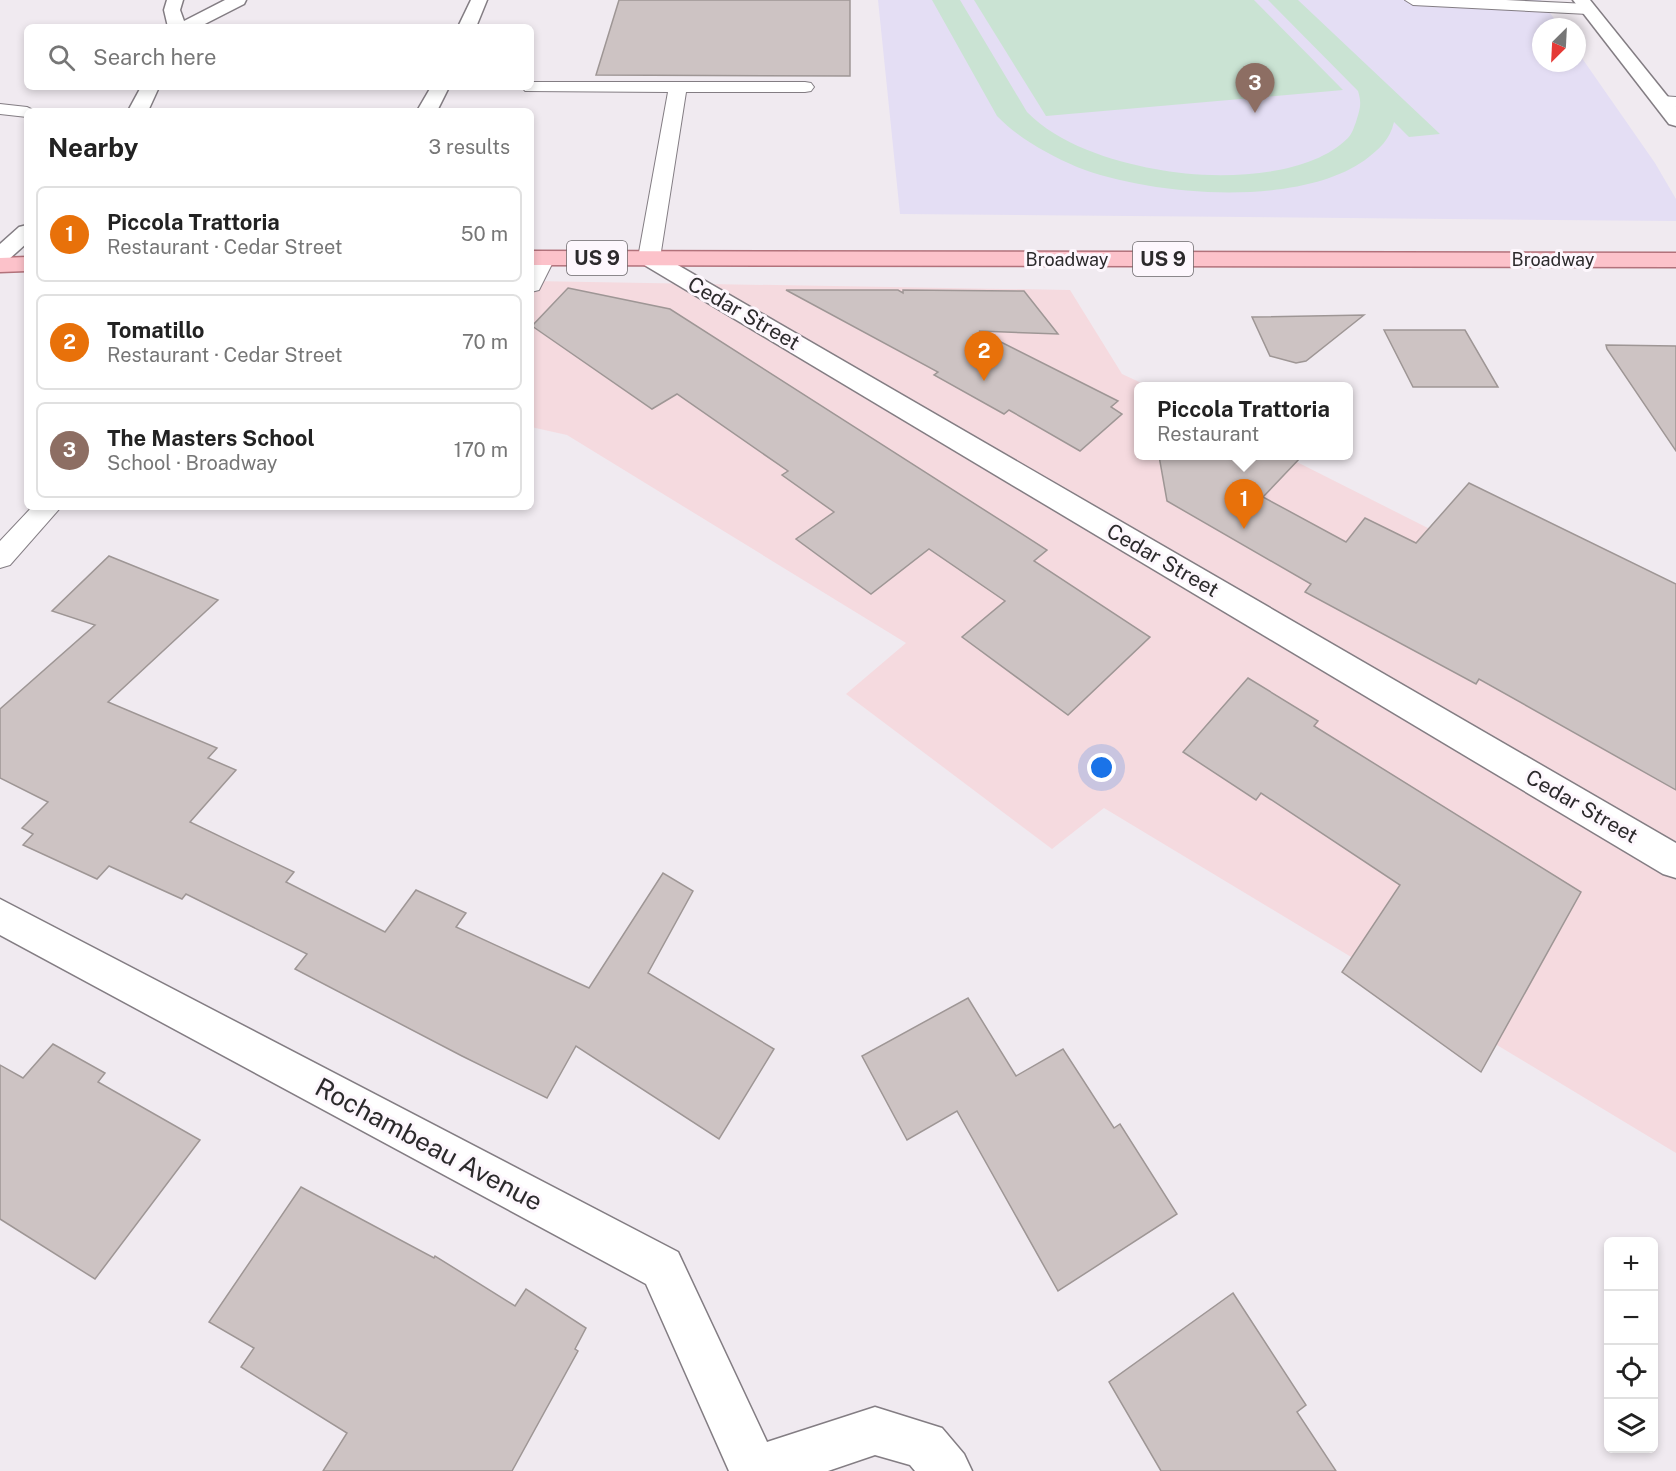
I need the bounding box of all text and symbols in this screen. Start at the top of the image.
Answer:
north arrow [1532,18,1586,72]
search box [24,24,534,90]
icon: search [45,41,78,74]
text: Search here [93,44,217,70]
pin: 3 [1236,63,1274,113]
text: Nearby [48,132,138,163]
text: 3 results [429,135,510,159]
text: Piccola Trattoria [107,209,280,235]
text: 1 [65,222,74,246]
text: 50 m [461,222,508,246]
text: Restaurant · Cedar Street [107,235,343,259]
road number: US 9 [567,241,627,275]
road number: US 9 [1133,242,1193,276]
street label: Broadway [1026,249,1109,270]
street label: Broadway [1512,249,1595,270]
street label: Cedar Street [684,271,804,355]
text: Tomatillo [107,317,204,343]
text: 2 [63,330,76,354]
text: 70 m [462,330,508,354]
pin: 2 [964,332,1004,381]
text: Restaurant · Cedar Street [107,343,343,367]
popup [1134,382,1353,460]
text: Piccola Trattoria [1157,396,1330,422]
text: Restaurant [1157,422,1259,446]
text: The Masters School [107,425,315,451]
text: 3 [63,438,76,462]
text: 170 m [454,438,508,462]
text: School · Broadway [107,451,278,475]
pin: 1 [1224,480,1264,529]
street label: Cedar Street [1103,518,1223,602]
your location [1087,753,1116,782]
street label: Cedar Street [1522,764,1642,848]
street label: Rochambeau Avenue [310,1071,548,1217]
map controls [1604,1237,1658,1453]
button: + [1604,1237,1658,1291]
button: − [1604,1291,1658,1345]
button: locate [1604,1345,1658,1399]
button: layers [1604,1399,1658,1453]

